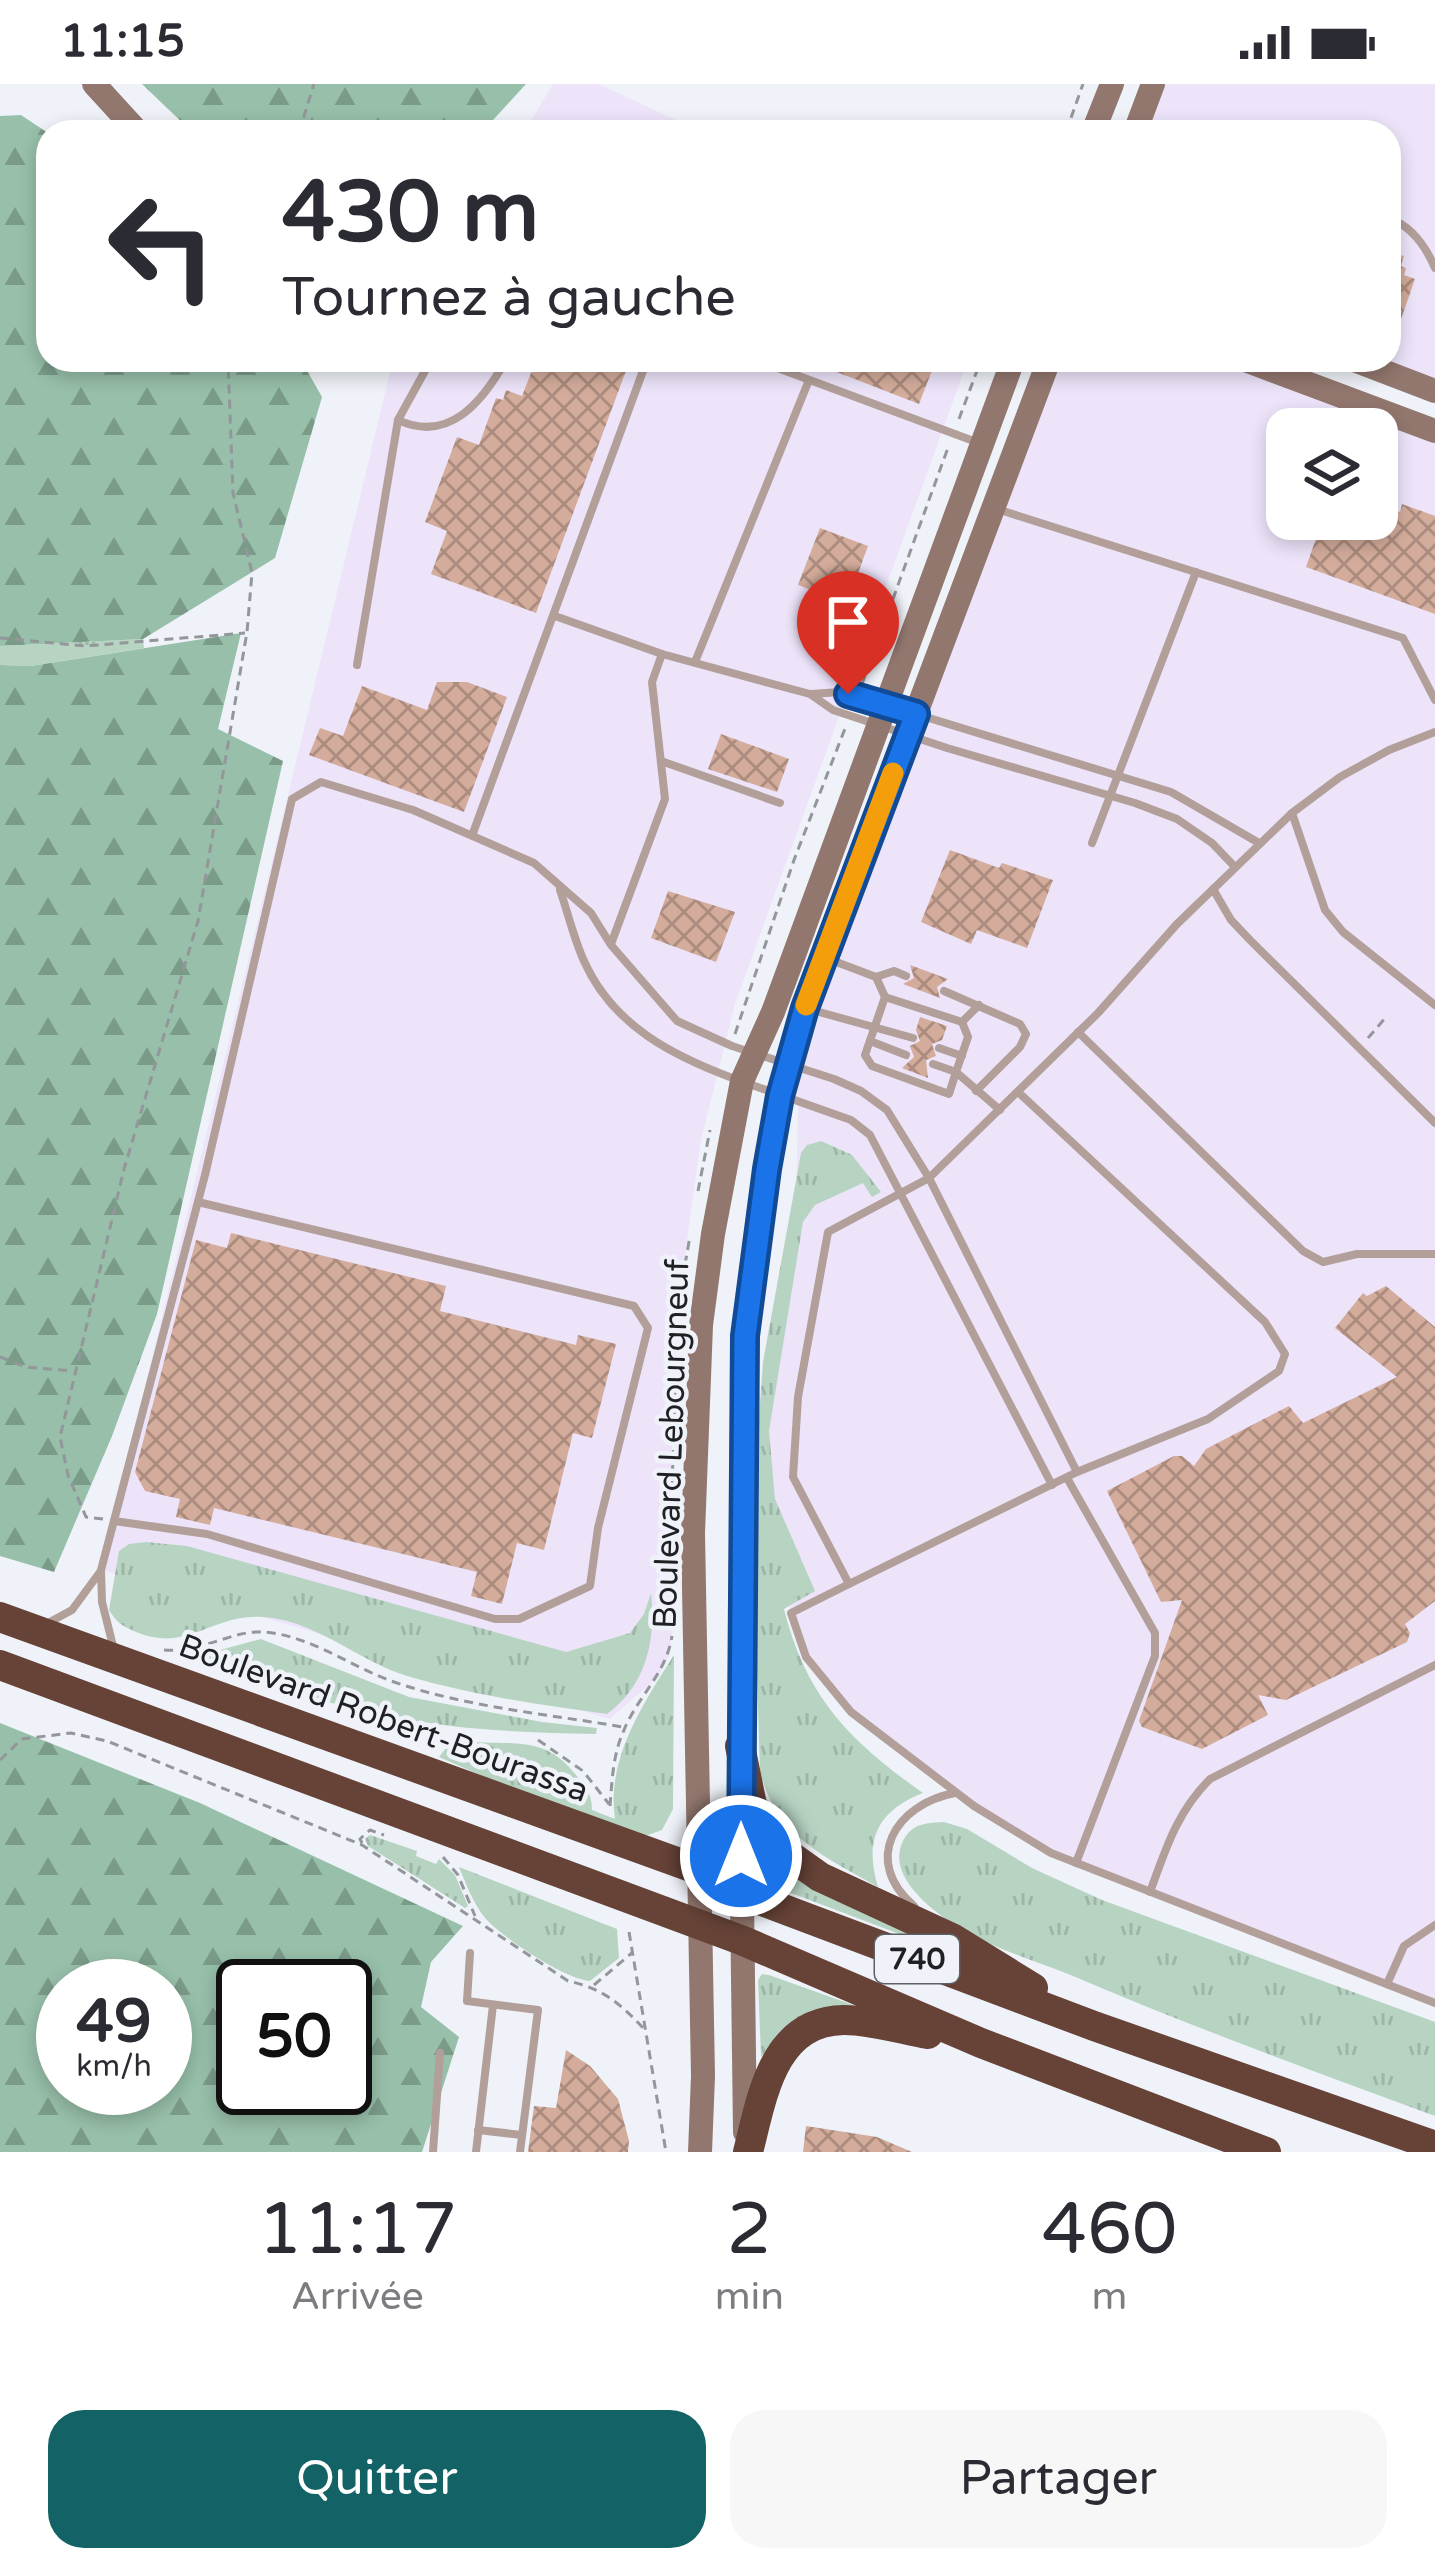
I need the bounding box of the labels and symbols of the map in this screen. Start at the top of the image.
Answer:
pin [797,571,899,694]
street label: Boulevard Lebourgneuf [646,1258,697,1630]
street label: Boulevard Robert-Bourassa [173,1626,594,1811]
position arrow [678,1793,804,1919]
road number: 740 [875,1935,959,1983]
speed limit sign: 50 [216,1959,372,2115]

